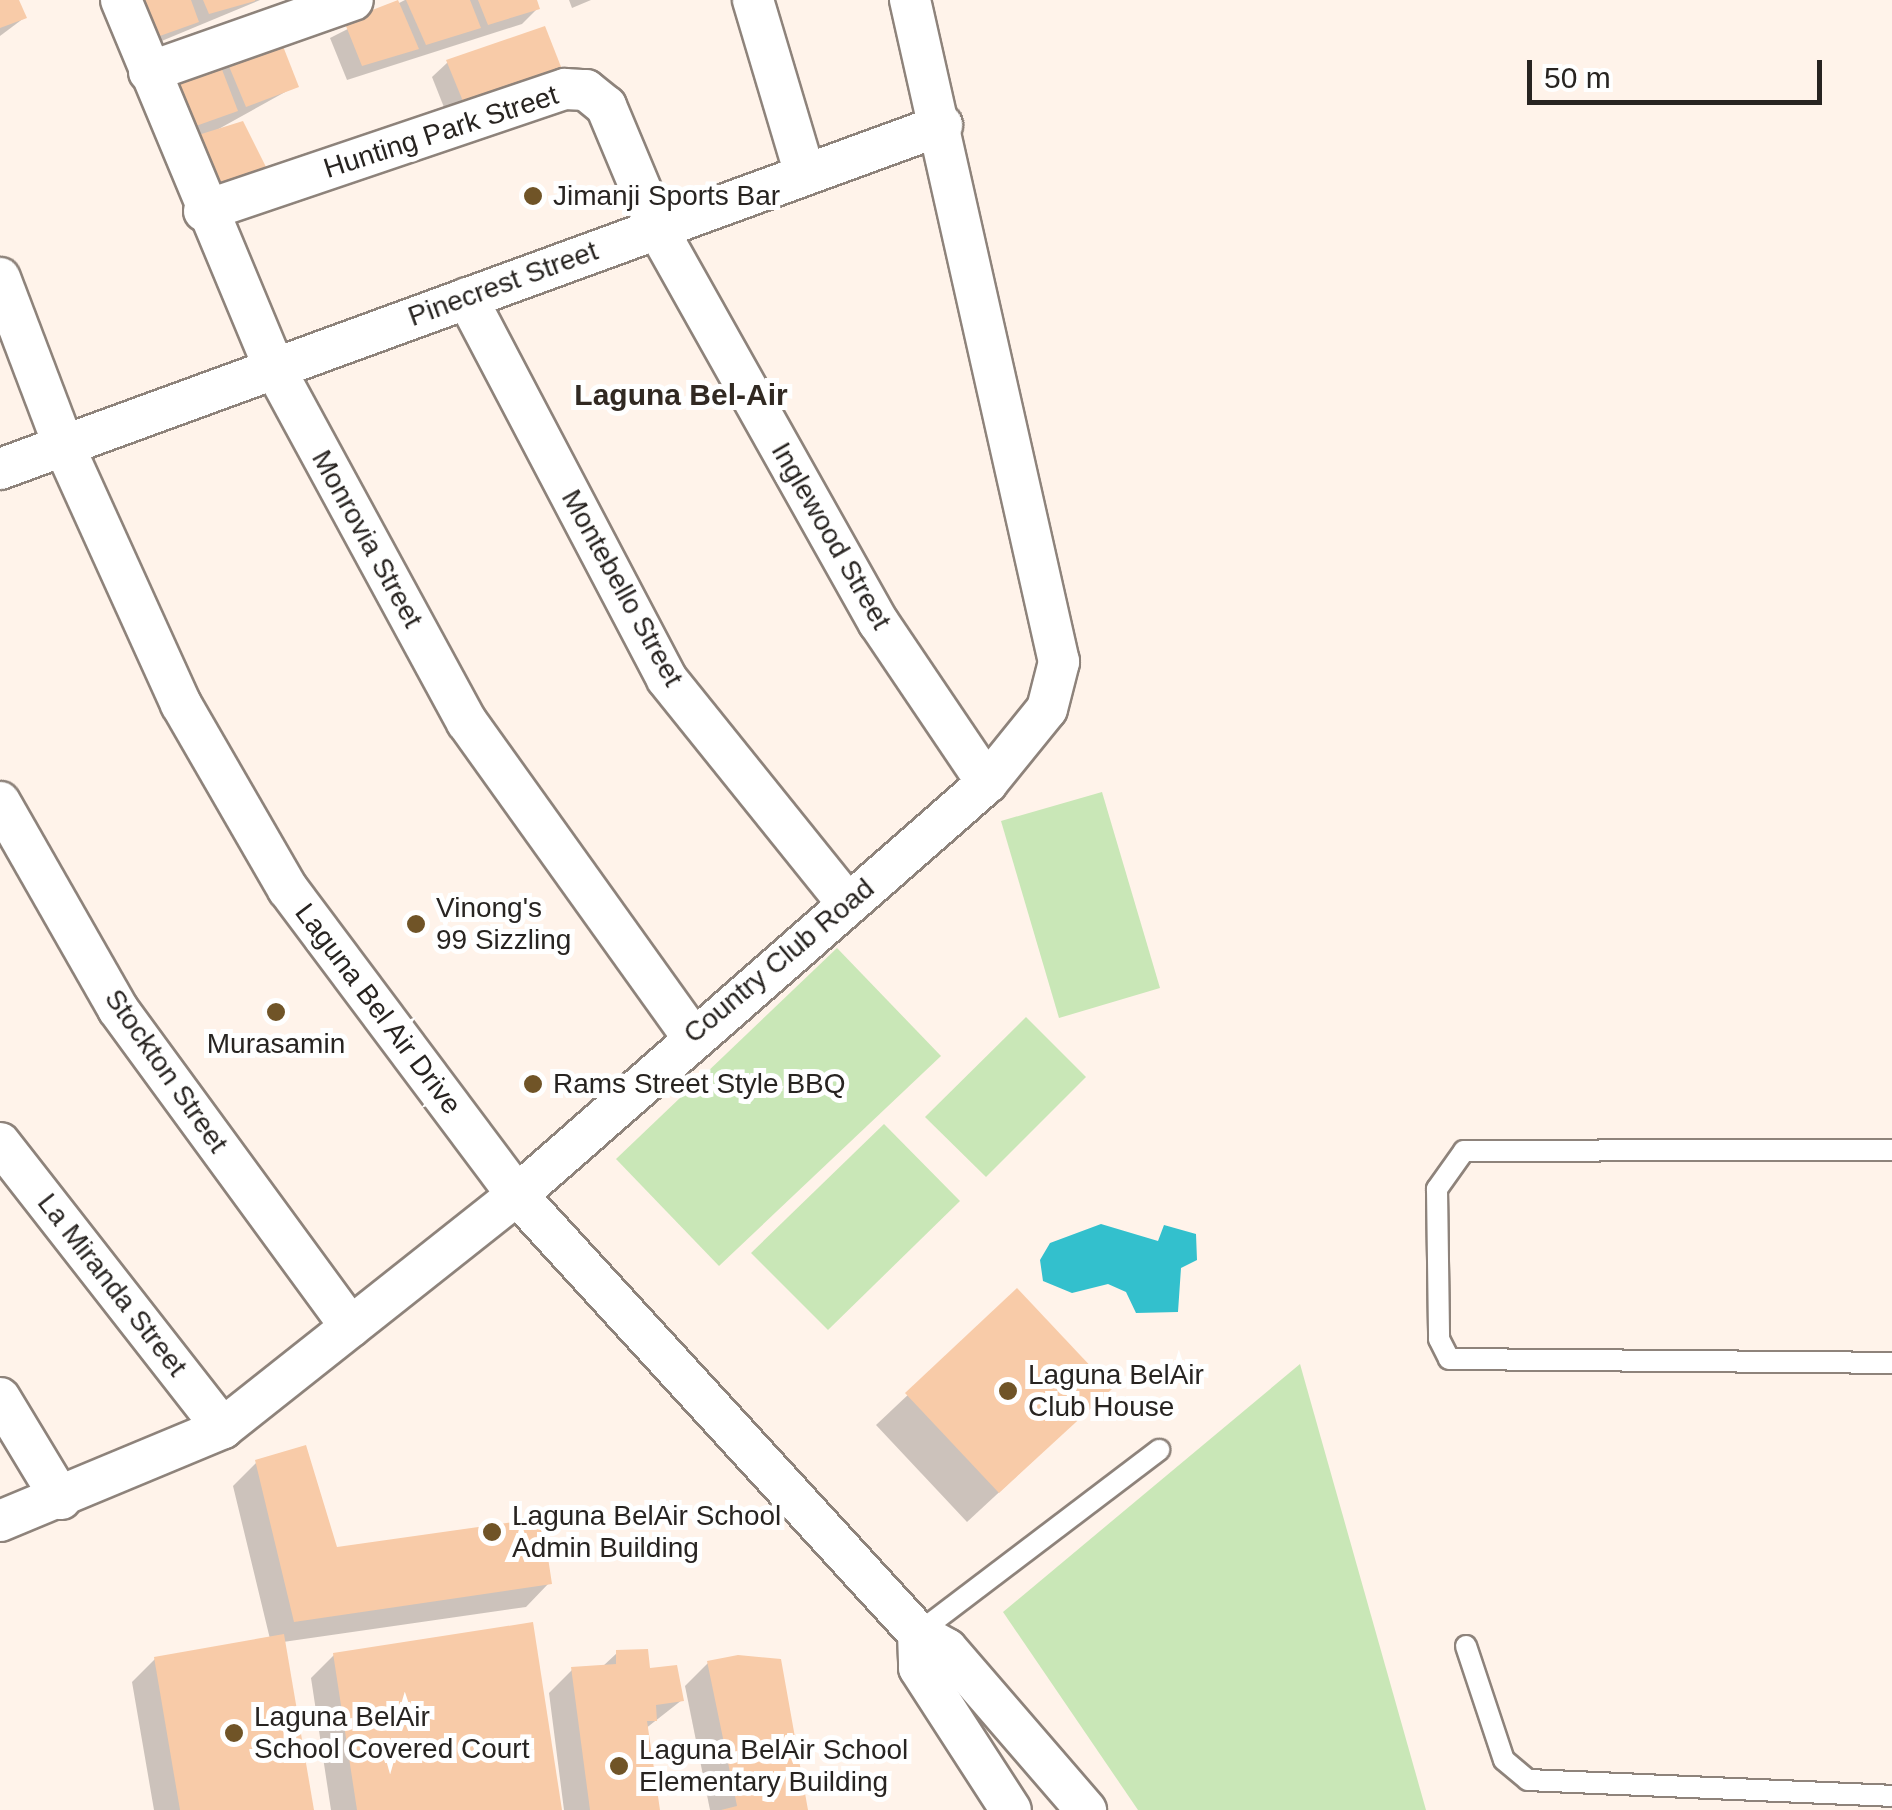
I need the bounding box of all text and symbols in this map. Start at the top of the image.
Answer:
scale bar [1532,40,1827,102]
text: 50 m [1544,61,1611,94]
street label: Hunting Park Street [320,78,562,186]
place label: Jimanji Sports Bar [553,179,780,213]
marker: Jimanji Sports Bar [522,185,544,207]
street label: Pinecrest Street [404,234,602,334]
district label: Laguna Bel-Air [574,377,788,413]
street label: Inglewood Street [764,437,898,635]
street label: Monrovia Street [304,444,430,634]
street label: Montebello Street [554,484,690,692]
street label: Country Club Road [677,872,881,1050]
place label: Vinong's 99 Sizzling [436,891,571,957]
street label: Laguna Bel Air Drive [287,896,469,1122]
marker: Vinong's 99 Sizzling [405,913,427,935]
street label: Stockton Street [97,983,235,1159]
marker: Murasamin [265,1001,287,1023]
place label: Murasamin [207,1027,345,1061]
place label: Rams Street Style BBQ [553,1067,846,1101]
marker: Rams Street Style BBQ [522,1073,544,1095]
street label: La Miranda Street [30,1187,194,1383]
place label: Laguna BelAir Club House [1028,1358,1204,1424]
marker: Laguna BelAir Club House [997,1380,1019,1402]
place label: Laguna BelAir School Admin Building [512,1499,781,1565]
marker: Laguna BelAir School Admin Building [481,1521,503,1543]
place label: Laguna BelAir School Covered Court [254,1700,529,1766]
marker: Laguna BelAir School Covered Court [223,1722,245,1744]
place label: Laguna BelAir School Elementary Building [639,1733,908,1799]
marker: Laguna BelAir School Elementary Building [608,1755,630,1777]

